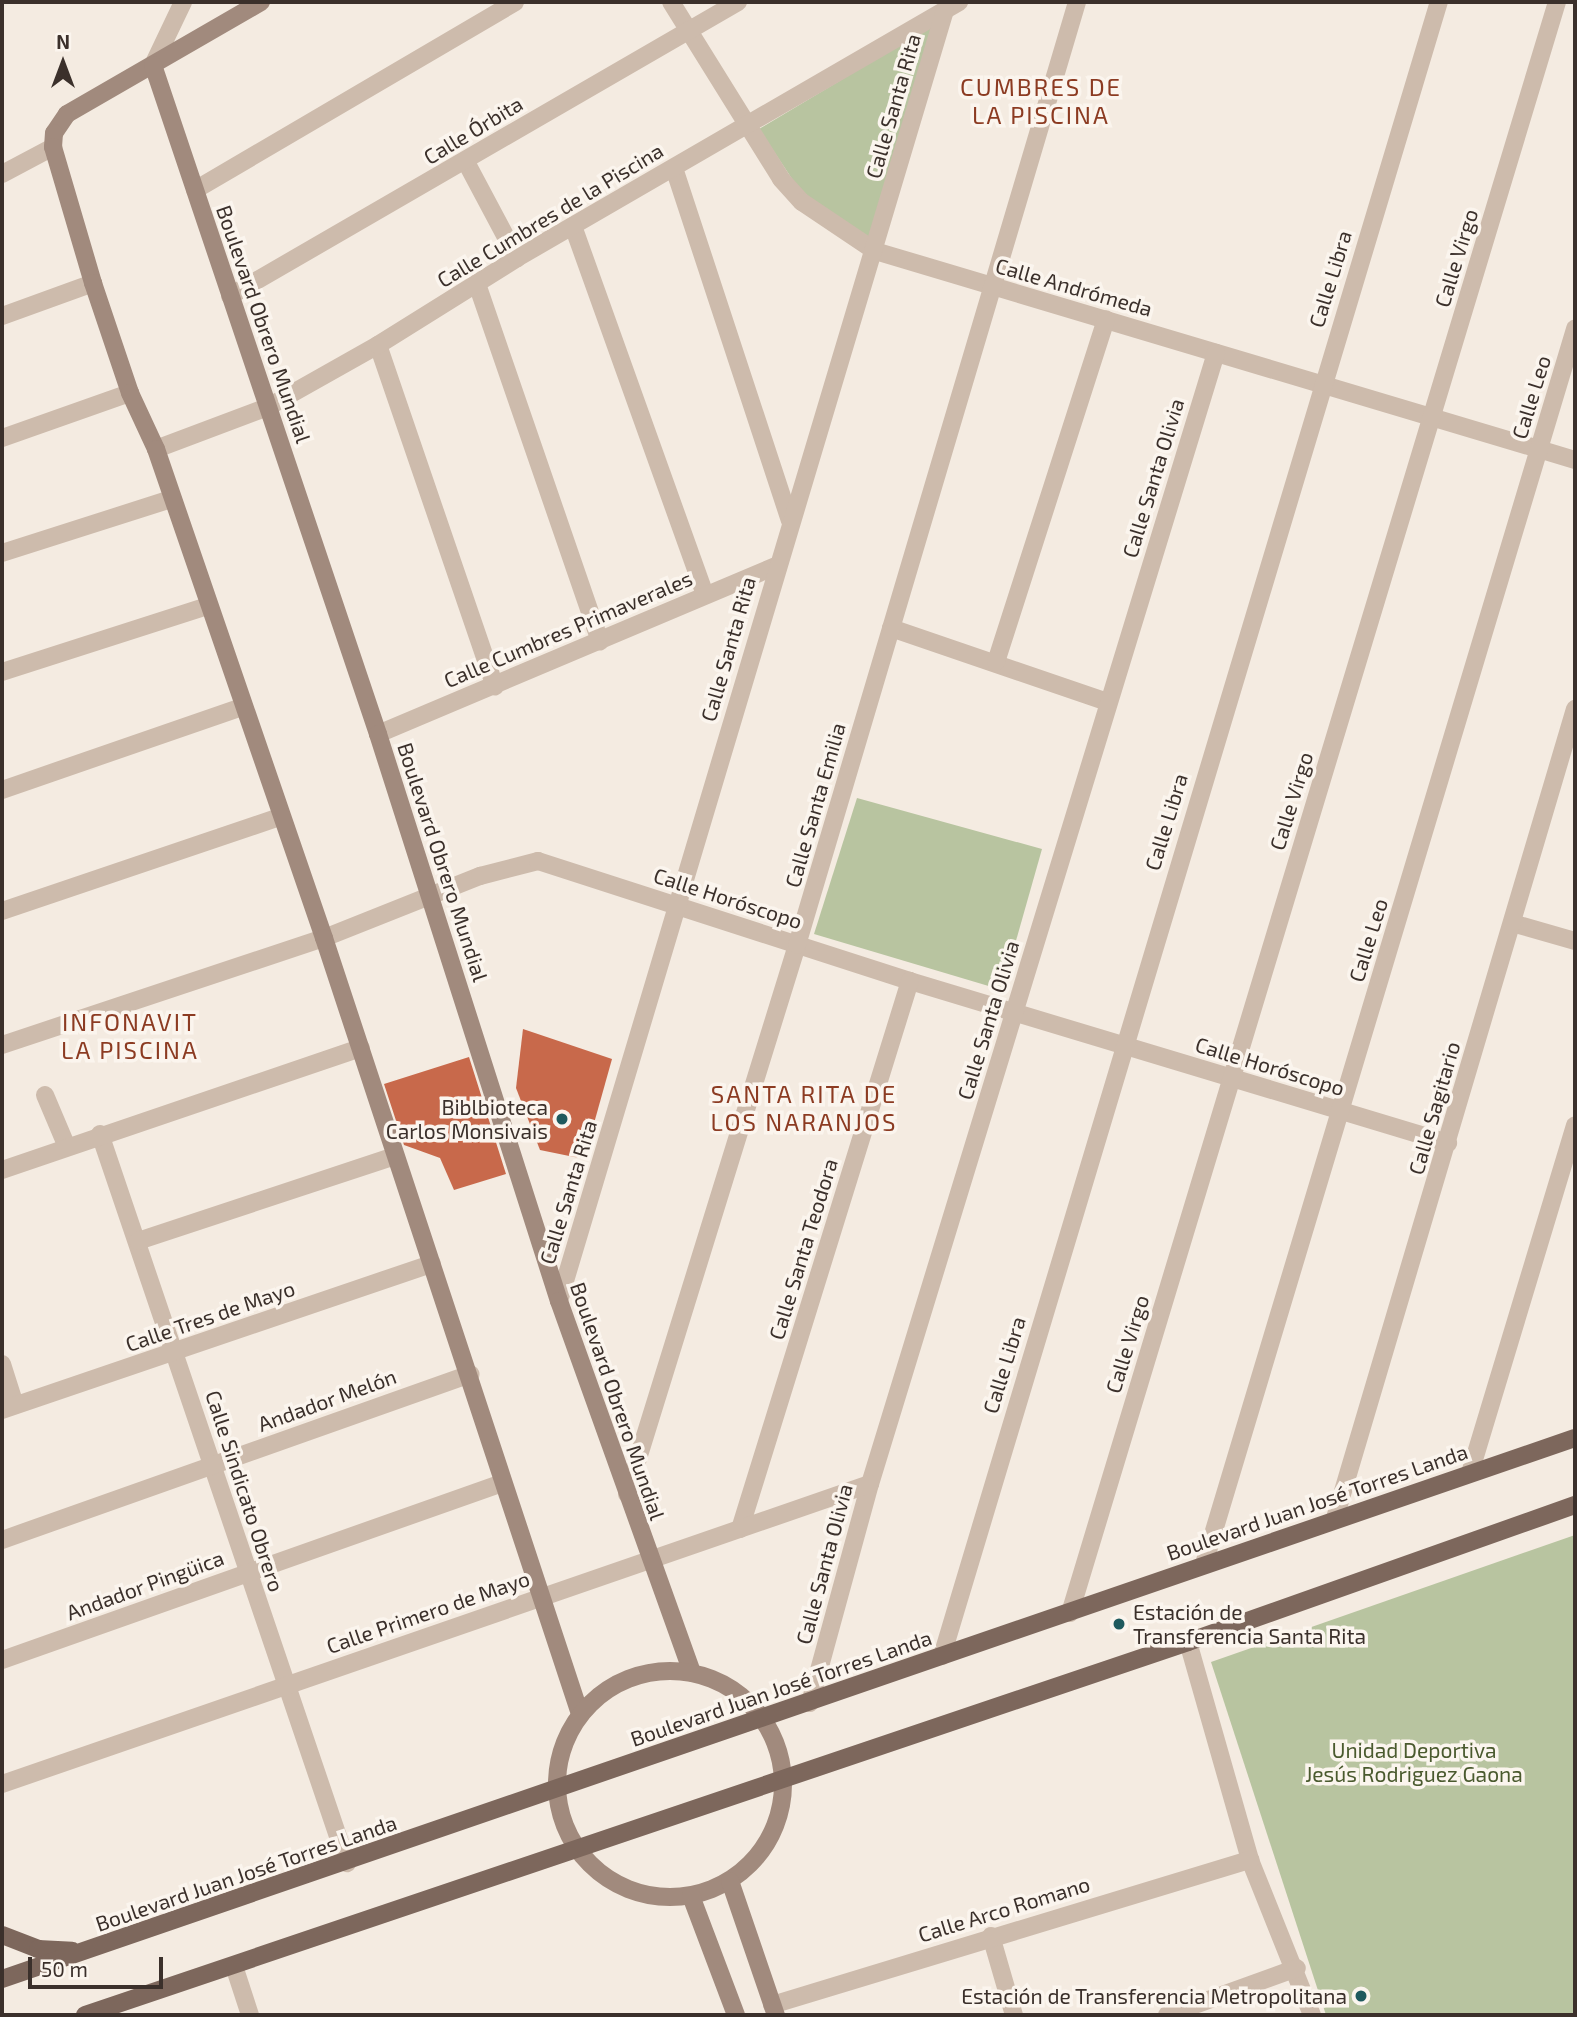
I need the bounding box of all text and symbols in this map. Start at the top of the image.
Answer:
north arrow [28,28,98,98]
text: N [56,30,70,53]
street label: Calle Santa Rita [860,31,926,181]
district label: CUMBRES DE LA PISCINA [961,73,1121,129]
street label: Calle Órbita [419,91,527,169]
street label: Calle Cumbres de la Piscina [433,138,667,292]
street label: Boulevard Obrero Mundial [211,202,317,446]
street label: Calle Virgo [1429,206,1483,310]
street label: Calle Libra [1303,228,1357,330]
street label: Calle Andrómeda [992,252,1156,322]
street label: Calle Leo [1506,352,1556,442]
street label: Calle Santa Olivia [1117,395,1189,561]
street label: Calle Cumbres Primaverales [440,565,696,693]
street label: Calle Santa Rita [695,574,761,724]
street label: Calle Santa Emilia [779,720,851,890]
street label: Boulevard Obrero Mundial [392,739,494,985]
street label: Calle Virgo [1264,749,1318,853]
street label: Calle Libra [1139,771,1193,873]
street label: Calle Horóscopo [651,862,805,934]
street label: Calle Leo [1343,895,1393,985]
street label: Calle Santa Olivia [952,937,1024,1103]
district label: INFONAVIT LA PISCINA [62,1008,198,1064]
street label: Calle Horóscopo [1192,1031,1348,1101]
street label: Calle Sagitario [1403,1039,1465,1177]
district label: SANTA RITA DE LOS NARANJOS [712,1080,896,1136]
place label: Biblbioteca Carlos Monsivais [386,1094,548,1144]
marker: Biblbioteca Carlos Monsivais [554,1111,570,1127]
street label: Calle Santa Rita [534,1117,602,1267]
street label: Calle Santa Teodora [763,1155,843,1343]
street label: Calle Tres de Mayo [122,1275,298,1357]
street label: Boulevard Obrero Mundial [565,1279,671,1523]
street label: Calle Virgo [1100,1292,1154,1396]
street label: Calle Libra [977,1314,1031,1416]
street label: Andador Melón [254,1363,400,1437]
street label: Calle Sindicato Obrero [201,1387,289,1595]
street label: Boulevard Juan José Torres Landa [1162,1438,1472,1566]
street label: Calle Santa Olivia [790,1481,858,1647]
street label: Andador Pingüica [63,1545,227,1625]
street label: Calle Primero de Mayo [323,1565,533,1659]
place label: Estación de Transferencia Santa Rita [1133,1599,1366,1649]
marker: Estación de Transferencia Santa Rita [1111,1616,1127,1632]
street label: Boulevard Juan José Torres Landa [626,1624,936,1752]
park label: Unidad Deportiva Jesús Rodriguez Gaona [1305,1737,1523,1787]
street label: Boulevard Juan José Torres Landa [91,1809,401,1937]
street label: Calle Arco Romano [915,1871,1093,1947]
scale bar [32,1944,166,1988]
text: 50 m [41,1956,88,1981]
place label: Estación de Transferencia Metropolitana [961,1983,1347,2009]
marker: Estación de Transferencia Metropolitana [1353,1988,1369,2004]

